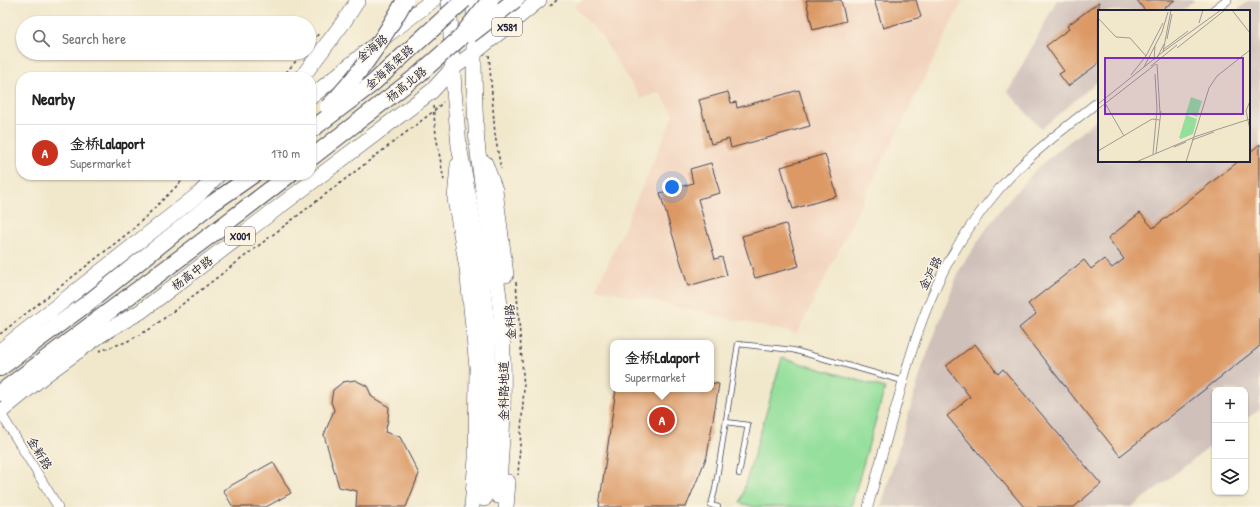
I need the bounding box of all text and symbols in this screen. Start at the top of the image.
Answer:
inset map [1098,10,1250,162]
search box [16,16,316,60]
road number: X581 [492,18,522,36]
icon: search [30,27,52,49]
text: Search here [62,28,126,49]
street label: 金海路 [353,30,391,66]
street label: 金海高架路 [361,41,417,93]
street label: 杨高北路 [382,62,430,106]
text: Nearby [32,87,75,110]
text: 金桥Lalaport [70,133,145,154]
text: A [42,144,48,162]
text: 170 m [271,144,300,162]
text: Supermarket [70,154,131,172]
your location [662,177,682,197]
road number: X001 [225,227,255,245]
street label: 杨高中路 [168,252,216,294]
street label: 金沪路 [914,253,946,293]
street label: 金科路 [501,304,519,340]
popup [610,340,714,392]
text: 金桥Lalaport [625,347,699,368]
street label: 金科路地道 [495,361,512,421]
text: Supermarket [625,368,686,386]
map controls [1212,387,1248,495]
button: + [1212,387,1248,423]
pin: A [649,405,675,435]
button: − [1212,423,1248,459]
street label: 金新路 [23,433,57,473]
button: layers [1212,459,1248,495]

